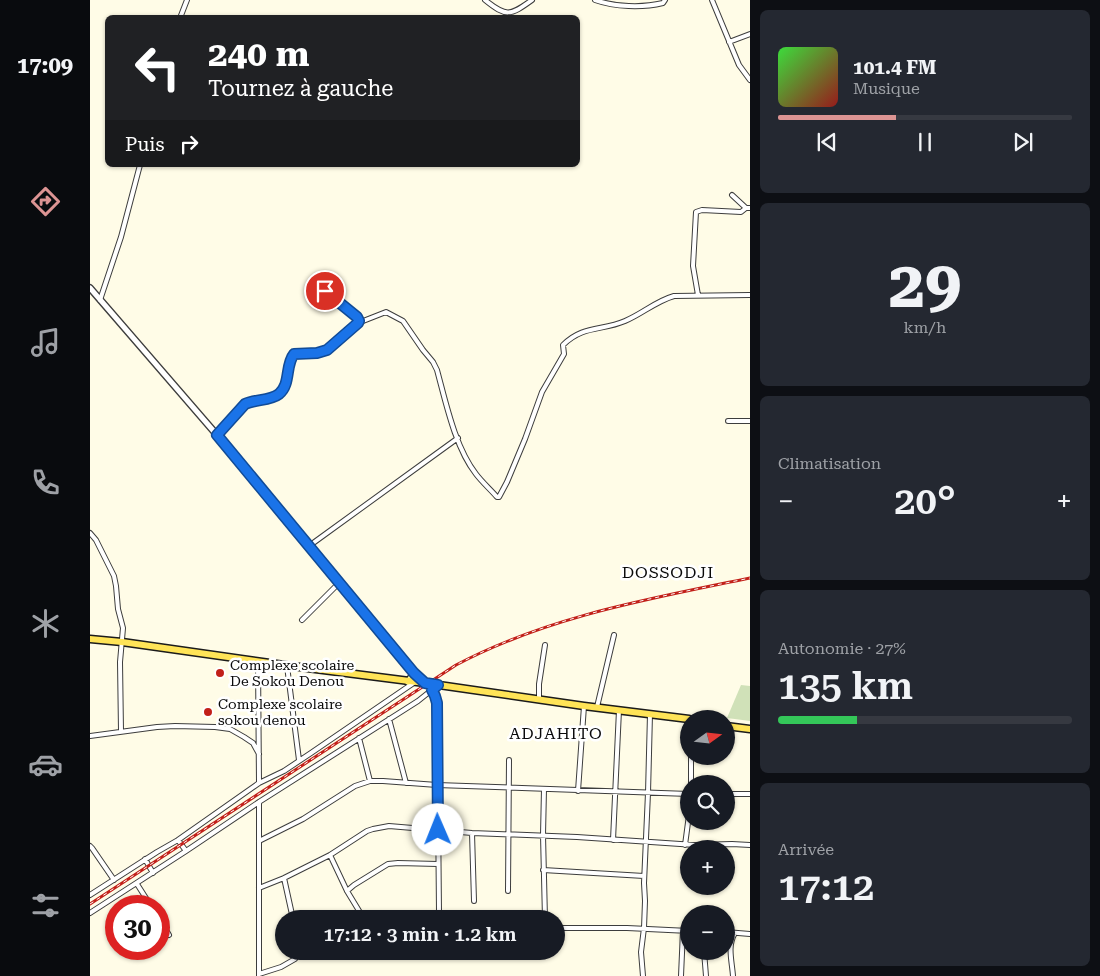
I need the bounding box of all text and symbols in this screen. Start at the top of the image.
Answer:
text: 240 m [208,34,309,75]
icon: left [125,35,190,100]
text: 17:09 [17,53,73,78]
text: 101.4 FM [853,56,936,79]
text: Tournez à gauche [208,76,393,101]
text: Musique [853,79,920,98]
icon: previous [813,128,841,156]
icon: pause [911,128,939,156]
icon: next [1009,128,1037,156]
icon: right [175,130,203,158]
text: Puis [125,133,165,156]
icon: directions [28,184,63,219]
text: 29 [889,247,961,323]
pin [304,270,346,312]
icon: arrive [311,277,339,305]
text: km/h [904,318,946,337]
icon: music [28,325,63,360]
text: Climatisation [778,454,881,473]
icon: phone [28,465,63,500]
text: 20° [894,479,956,523]
text: − [778,485,794,518]
text: + [1056,485,1072,518]
district label: DOSSODJI [622,563,714,582]
icon: climate [28,606,63,641]
text: Autonomie · 27% [778,639,906,658]
place label: Complexe scolaire De Sokou Denou [230,657,355,689]
text: 135 km [778,664,913,708]
marker: Complexe scolaire De Sokou Denou [214,667,226,679]
place label: Complexe scolaire sokou denou [218,696,343,728]
marker: Complexe scolaire sokou denou [202,706,214,718]
north arrow [680,710,735,765]
map controls [680,710,735,960]
district label: ADJAHITO [509,724,603,743]
icon: car [28,747,63,782]
button: search [680,775,735,830]
position arrow [411,803,463,855]
button: + [680,840,735,895]
text: Arrivée [778,840,834,859]
text: 17:12 [778,865,874,909]
icon: filters [28,888,63,923]
speed limit sign: 30 [105,895,170,960]
button: − [680,905,735,960]
text: 17:12 · 3 min · 1.2 km [323,923,517,946]

